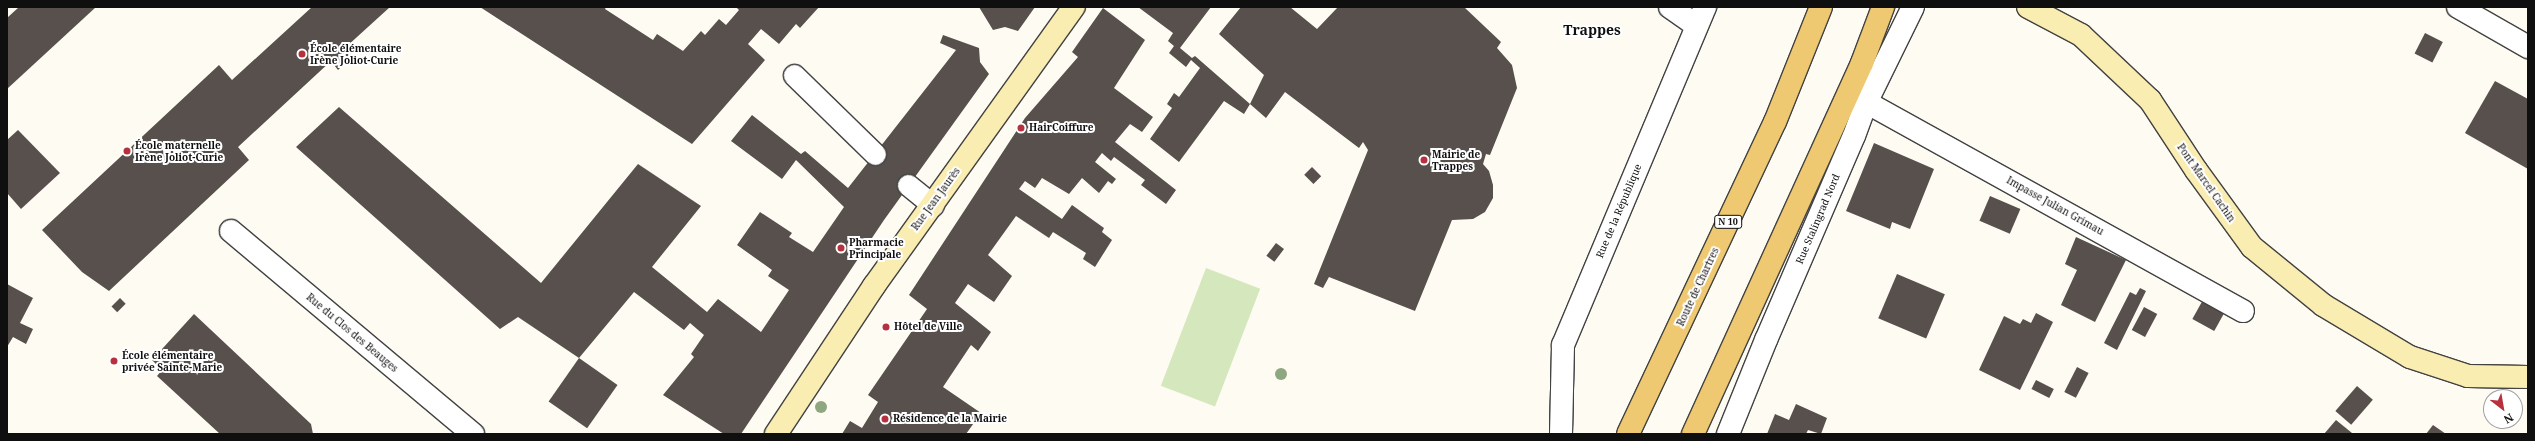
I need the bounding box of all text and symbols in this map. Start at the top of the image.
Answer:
district label: Trappes [1563,22,1621,38]
place label: École élémentaire Irène Joliot-Curie [310,42,402,66]
marker: École élémentaire Irène Joliot-Curie [297,49,307,59]
place label: HairCoiffure [1029,122,1094,134]
marker: HairCoiffure [1016,123,1026,133]
place label: École maternelle Irène Joliot-Curie [135,139,223,162]
street label: Pont Marcel Cachin [2174,142,2238,224]
marker: École maternelle Irène Joliot-Curie [122,146,132,156]
place label: Mairie de Trappes [1432,148,1480,172]
marker: Mairie de Trappes [1419,155,1429,165]
street label: Rue de la République [1594,162,1644,260]
street label: Rue Jean Jaurès [909,165,963,233]
street label: Rue Stalingrad Nord [1794,172,1842,266]
street label: Impasse Julian Grimau [2004,174,2106,238]
road number: N 10 [1714,215,1742,229]
place label: Pharmacie Principale [849,236,904,260]
marker: Pharmacie Principale [836,243,846,253]
street label: Route de Chartres [1675,246,1721,328]
street label: Rue du Clos des Beauges [304,291,400,375]
place label: Hôtel de Ville [894,321,962,333]
marker: Hôtel de Ville [881,322,891,332]
place label: École élémentaire privée Sainte-Marie [122,349,222,372]
marker: École élémentaire privée Sainte-Marie [109,356,119,366]
north arrow [2483,389,2523,429]
text: N [2501,410,2517,428]
place label: Résidence de la Mairie [893,413,1007,425]
marker: Résidence de la Mairie [880,414,890,424]

